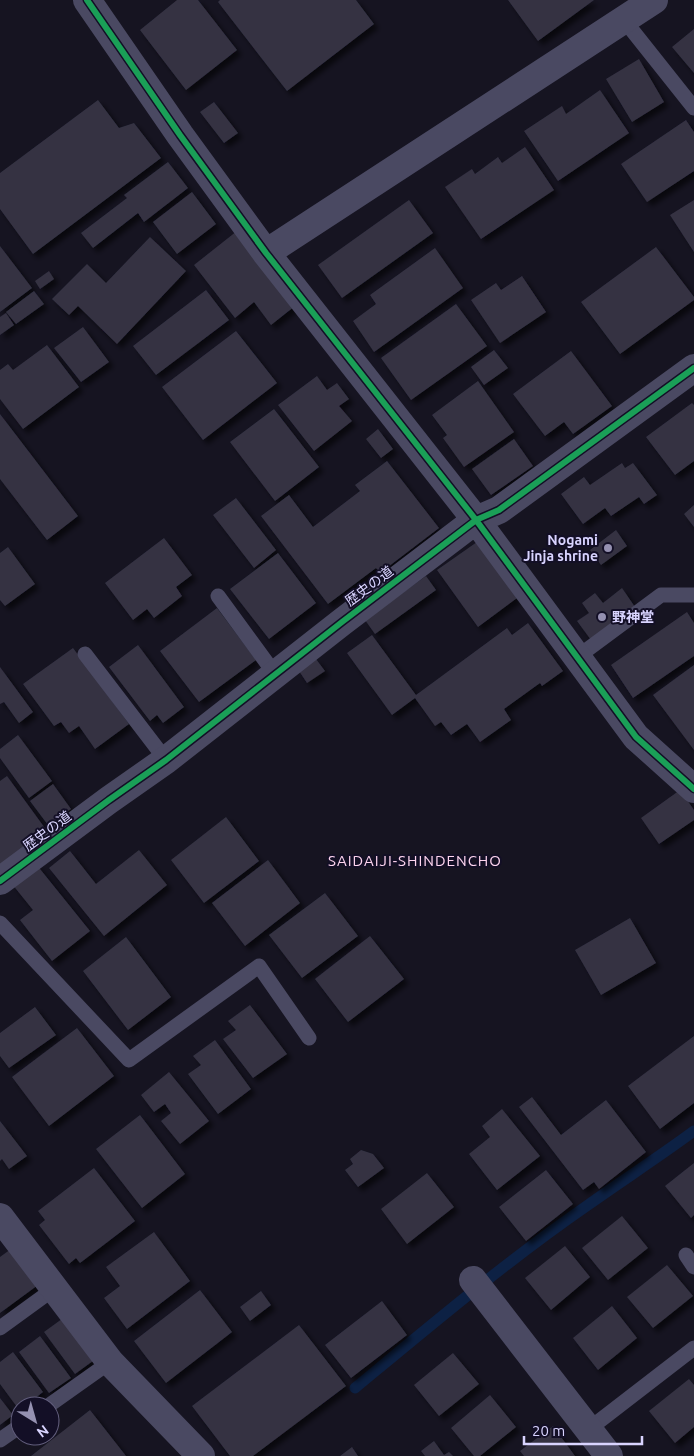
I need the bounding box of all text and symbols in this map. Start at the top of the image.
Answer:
place label: Nogami Jinja shrine [523,532,598,564]
marker: Nogami Jinja shrine [602,542,614,554]
street label: 歴史の道 [342,563,396,609]
place label: 野神堂 [612,609,654,625]
marker: 野神堂 [596,611,608,623]
street label: 歴史の道 [20,808,74,854]
district label: SAIDAIJI-SHINDENCHO [328,852,502,869]
north arrow [10,1396,60,1446]
scale bar [524,1414,642,1446]
text: N [34,1422,52,1441]
text: 20 m [532,1422,565,1439]

